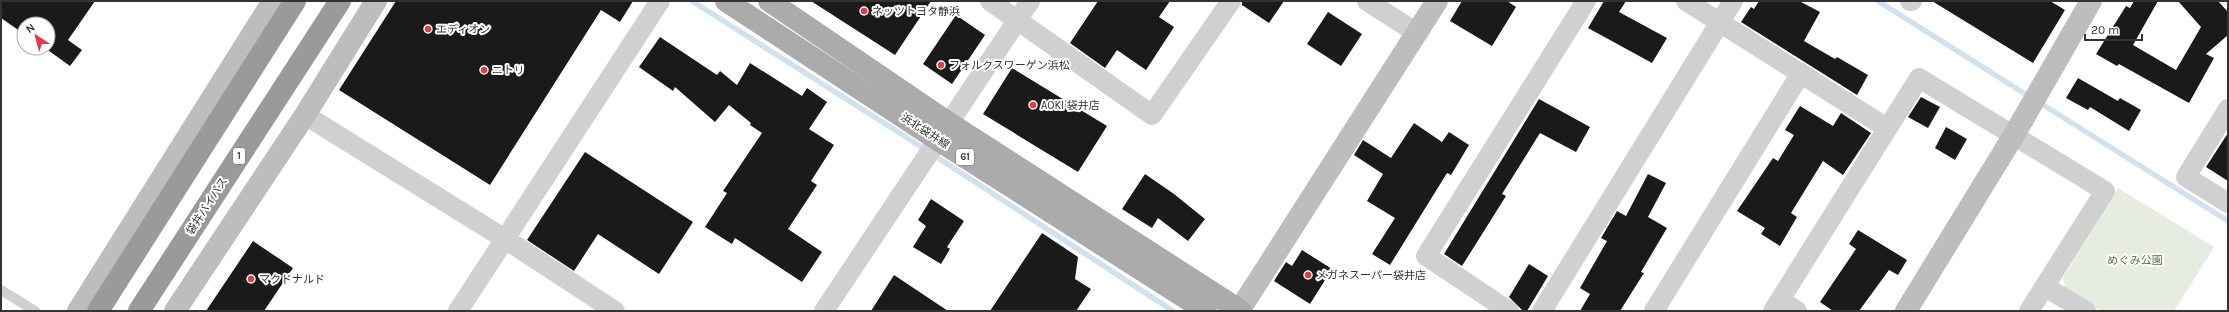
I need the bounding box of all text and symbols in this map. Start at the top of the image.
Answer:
place label: ネッツトヨタ静浜 [872,5,960,18]
marker: ネッツトヨタ静浜 [859,6,869,16]
north arrow [16,16,56,56]
scale bar [2085,16,2142,42]
text: N [23,21,37,36]
place label: エディオン [436,23,490,36]
text: 20 m [2091,23,2119,37]
marker: エディオン [423,24,433,34]
place label: フォルクスワーゲン浜松 [949,59,1070,72]
marker: フォルクスワーゲン浜松 [936,60,946,70]
place label: ニトリ [492,64,525,77]
marker: ニトリ [479,65,489,75]
place label: AOKI 袋井店 [1041,99,1100,112]
marker: AOKI 袋井店 [1028,100,1038,110]
street label: 浜北袋井線 [898,111,952,151]
road number: 1 [233,148,245,164]
road number: 61 [956,149,974,165]
street label: 袋井バイパス [184,175,230,237]
park label: めぐみ公園 [2107,254,2163,267]
place label: メガネスーパー袋井店 [1316,269,1426,282]
marker: メガネスーパー袋井店 [1303,270,1313,280]
place label: マクドナルド [259,273,325,286]
marker: マクドナルド [246,274,256,284]

